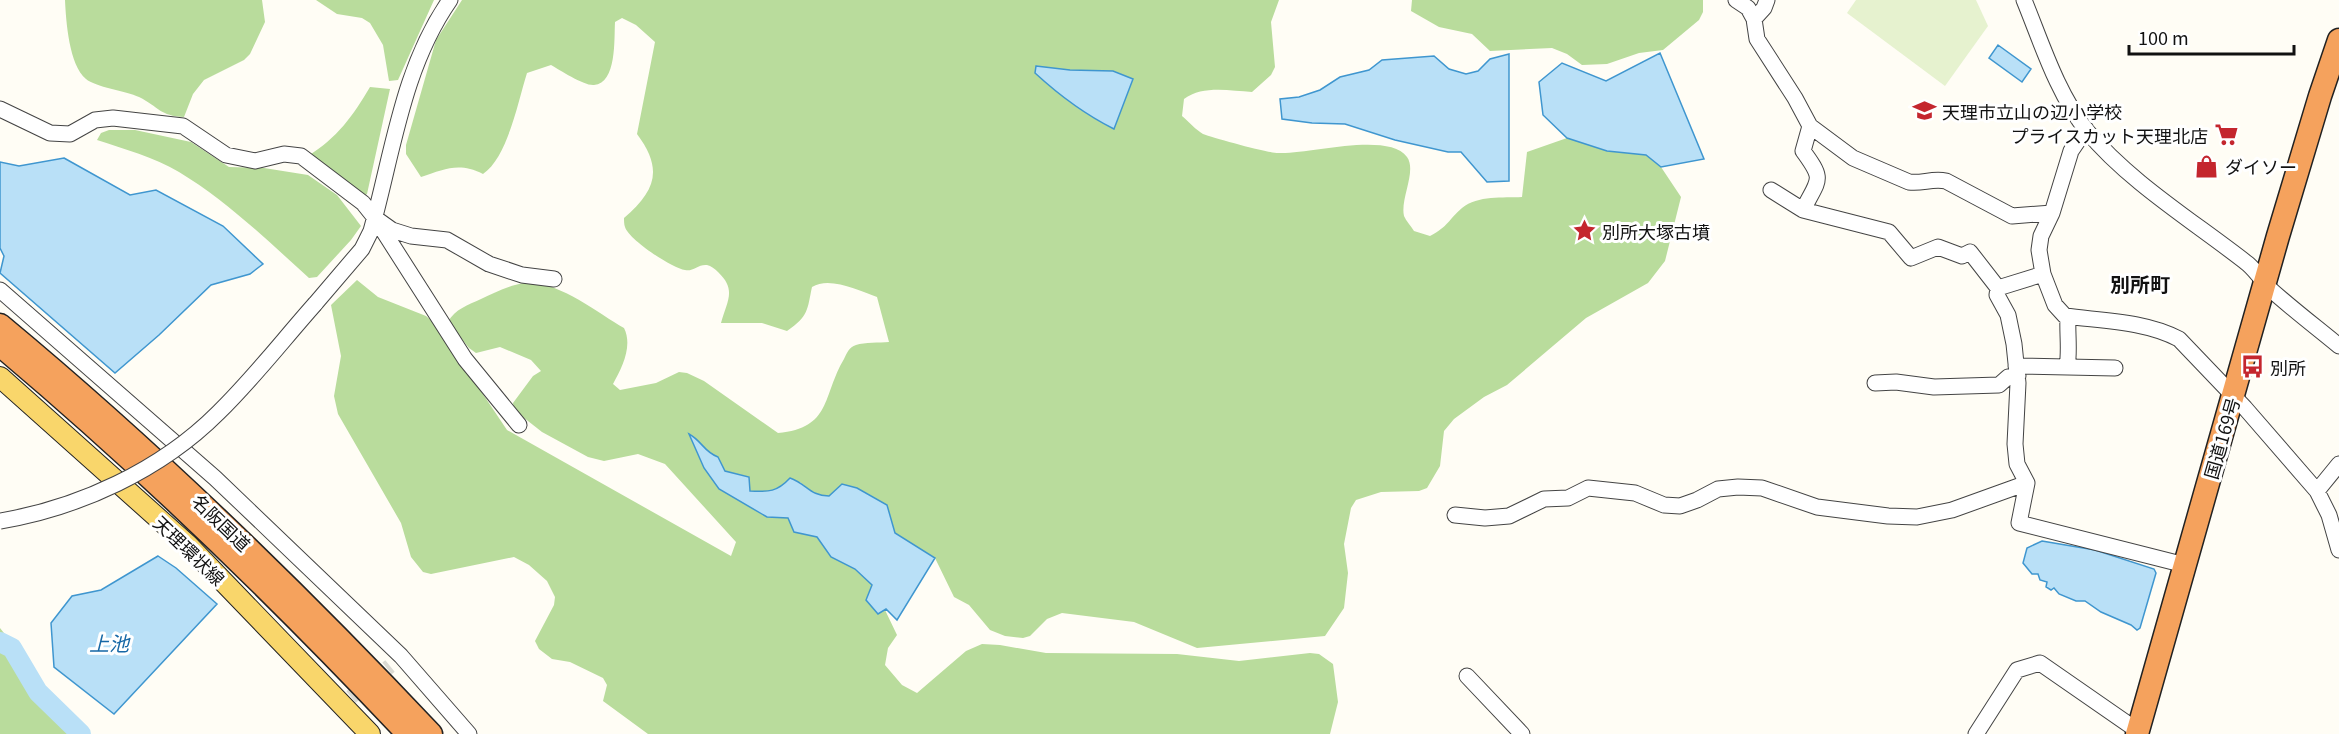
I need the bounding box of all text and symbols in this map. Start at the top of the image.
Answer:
scale bar [2129,18,2294,56]
text: 100 m [2138,24,2189,50]
school or university icon: 天理市立山の辺小学校 [1911,98,1937,124]
place label: 天理市立山の辺小学校 [1942,98,2122,124]
place label: プライスカット天理北店 [2011,122,2208,148]
supermarket icon: プライスカット天理北店 [2213,122,2239,148]
shop icon: ダイソー [2194,153,2220,179]
place label: ダイソー [2225,153,2297,179]
place icon: 別所大塚古墳 [1571,218,1597,244]
place label: 別所大塚古墳 [1602,218,1710,244]
district label: 別所町 [2110,269,2170,298]
bus stop icon: 別所 [2239,354,2265,380]
place label: 別所 [2270,354,2306,380]
street label: 国道169号 [2197,394,2245,482]
street label: 名阪国道 [187,488,257,556]
street label: 天理環状線 [149,509,231,591]
water label: 上池 [89,628,131,657]

